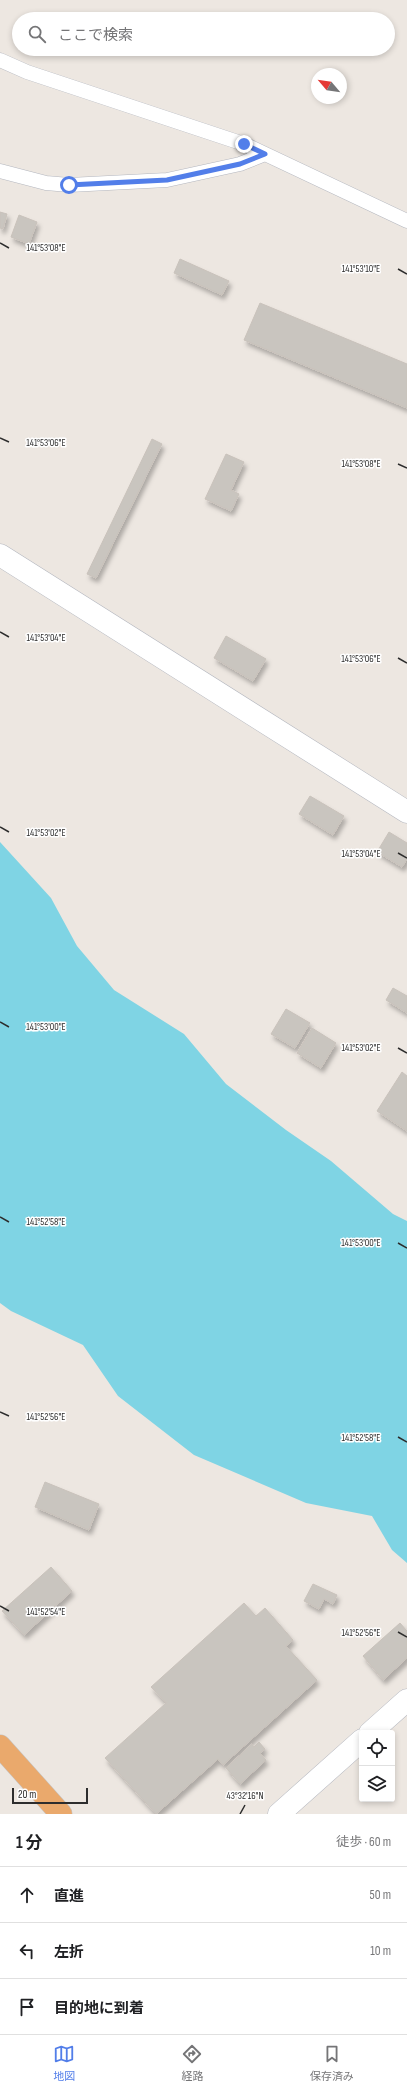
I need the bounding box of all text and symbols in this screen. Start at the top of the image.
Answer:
search box [12,12,395,56]
icon: search [26,23,48,45]
text: ここで検索 [58,26,133,45]
north arrow [311,68,347,104]
route end [235,135,253,153]
route start [60,176,78,194]
text: 141°53'08"E [26,242,66,254]
text: 141°53'10"E [342,263,380,275]
text: 141°53'06"E [26,437,66,449]
text: 141°53'08"E [341,458,381,470]
text: 141°53'04"E [26,632,66,644]
text: 141°53'06"E [341,653,381,665]
text: 141°53'02"E [26,827,66,839]
text: 141°53'04"E [341,848,381,860]
text: 141°53'00"E [26,1021,66,1033]
text: 141°53'02"E [341,1042,381,1054]
text: 141°52'58"E [27,1216,65,1228]
text: 141°53'00"E [341,1237,381,1249]
text: 141°52'56"E [27,1411,65,1423]
text: 141°52'58"E [342,1432,380,1444]
text: 141°52'54"E [27,1606,65,1618]
text: 141°52'56"E [342,1627,380,1639]
map controls [359,1730,395,1802]
button: locate [359,1730,395,1766]
button: layers [359,1766,395,1802]
scale bar [12,1786,88,1805]
text: 20 m [18,1788,36,1801]
text: 43°32'16"N [226,1790,264,1802]
text: 1 分 [16,1833,42,1853]
text: 徒歩 · 60 m [336,1834,391,1850]
icon: ahead [16,1884,38,1906]
text: 直進 [54,1887,84,1906]
text: 50 m [370,1887,391,1903]
icon: left [16,1940,38,1962]
text: 左折 [54,1943,84,1962]
text: 10 m [370,1943,391,1959]
icon: arrive [16,1996,38,2018]
text: 目的地に到着 [54,1999,144,2018]
tab: 地図 [53,2043,75,2083]
tab: 経路 [181,2043,203,2083]
tab: 保存済み [310,2043,354,2083]

